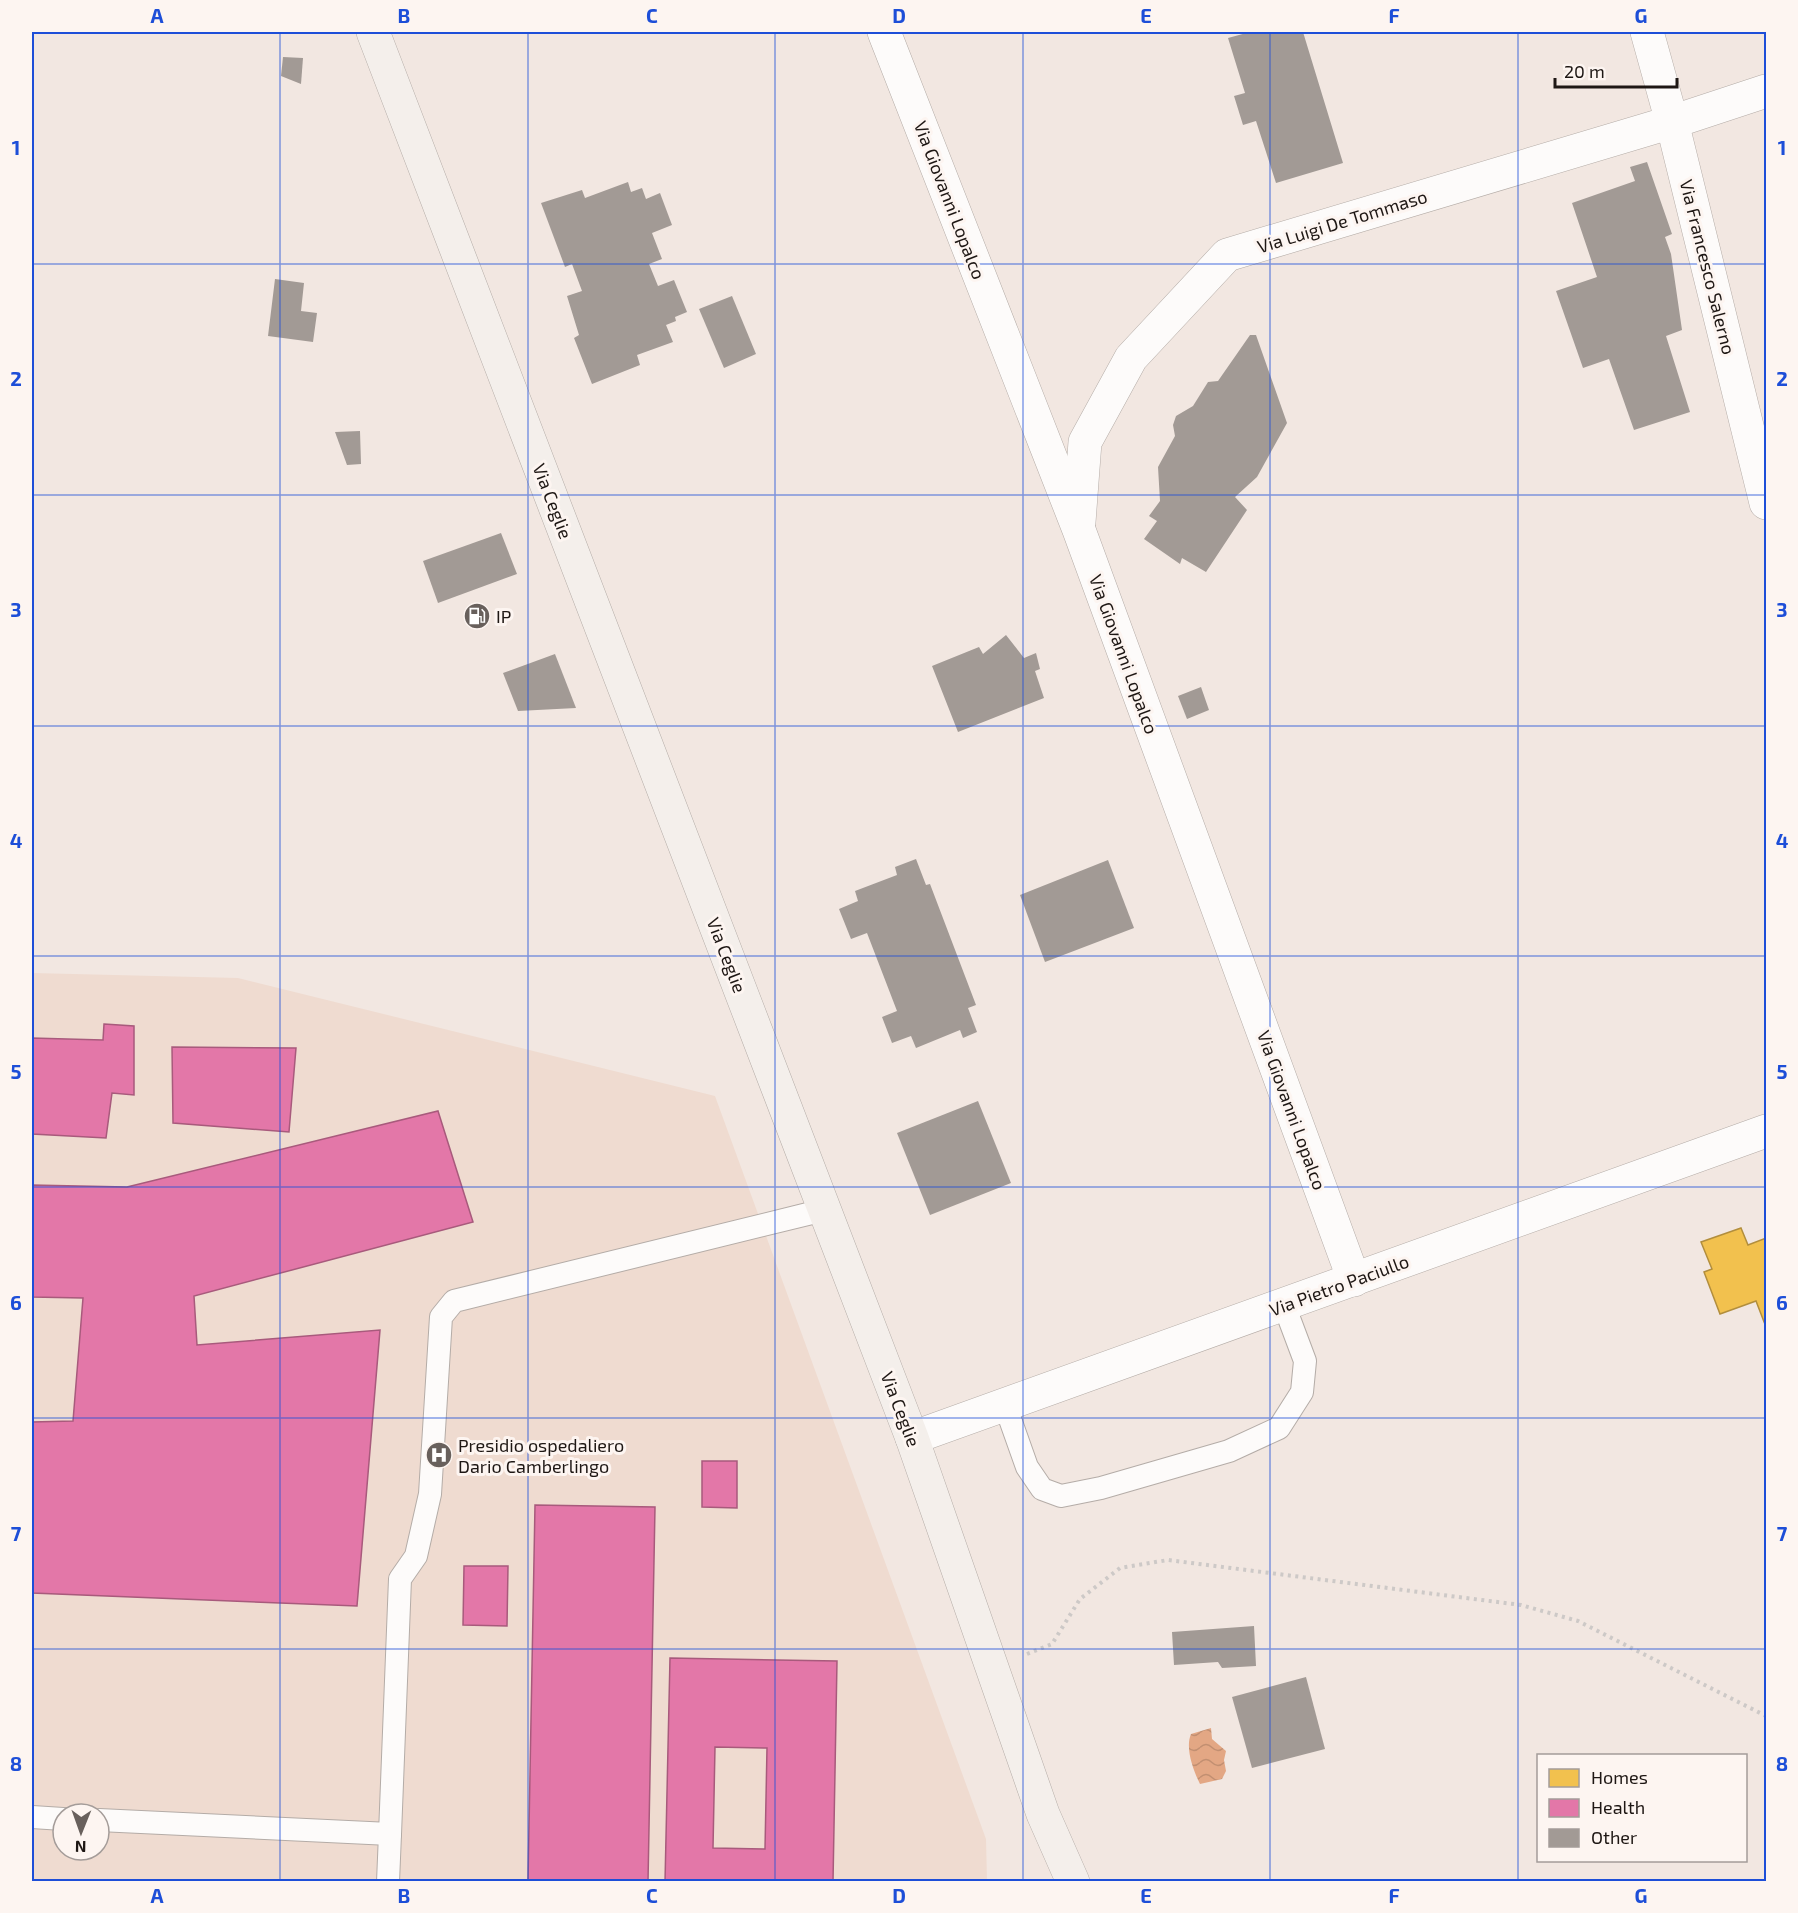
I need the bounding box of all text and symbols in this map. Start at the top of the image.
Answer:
text: A [150,3,164,27]
text: B [398,3,410,27]
text: C [646,3,658,27]
text: D [892,3,906,27]
text: E [1140,3,1152,27]
text: F [1388,3,1400,27]
text: G [1635,3,1647,27]
scale bar [1555,51,1676,89]
text: 20 m [1564,60,1605,82]
street label: Via Giovanni Lopalco [910,118,990,282]
text: 1 [12,135,20,159]
text: 1 [1778,135,1786,159]
street label: Via Francesco Salerno [1676,177,1740,357]
street label: Via Luigi De Tommaso [1254,185,1430,257]
text: 2 [10,366,22,390]
text: 2 [1776,366,1788,390]
street label: Via Ceglie [529,460,577,542]
street label: Via Giovanni Lopalco [1085,571,1163,737]
text: 3 [10,597,22,621]
text: 3 [1776,597,1788,621]
fuel station icon: IP [462,601,492,631]
place label: IP [496,605,511,627]
text: 4 [10,828,23,852]
text: 4 [1776,828,1789,852]
street label: Via Ceglie [703,914,751,996]
street label: Via Giovanni Lopalco [1253,1027,1331,1193]
text: 5 [10,1059,22,1083]
text: 5 [1776,1059,1788,1083]
street label: Via Pietro Paciullo [1266,1250,1412,1320]
text: 6 [10,1290,22,1314]
text: 6 [1776,1290,1788,1314]
street label: Via Ceglie [877,1368,925,1450]
place label: Presidio ospedaliero Dario Camberlingo [458,1434,624,1477]
hospital icon: Presidio ospedaliero Dario Camberlingo [424,1440,454,1470]
text: 7 [11,1521,22,1545]
text: 7 [1777,1521,1788,1545]
text: 8 [10,1751,22,1775]
text: 8 [1776,1751,1788,1775]
legend [1537,1754,1747,1862]
text: Homes [1591,1766,1648,1788]
text: Health [1591,1796,1645,1818]
north arrow [51,1802,111,1862]
text: Other [1591,1826,1637,1848]
text: N [75,1838,87,1857]
text: A [150,1883,164,1907]
text: B [398,1883,410,1907]
text: C [646,1883,658,1907]
text: D [892,1883,906,1907]
text: E [1140,1883,1152,1907]
text: F [1388,1883,1400,1907]
text: G [1635,1883,1647,1907]

